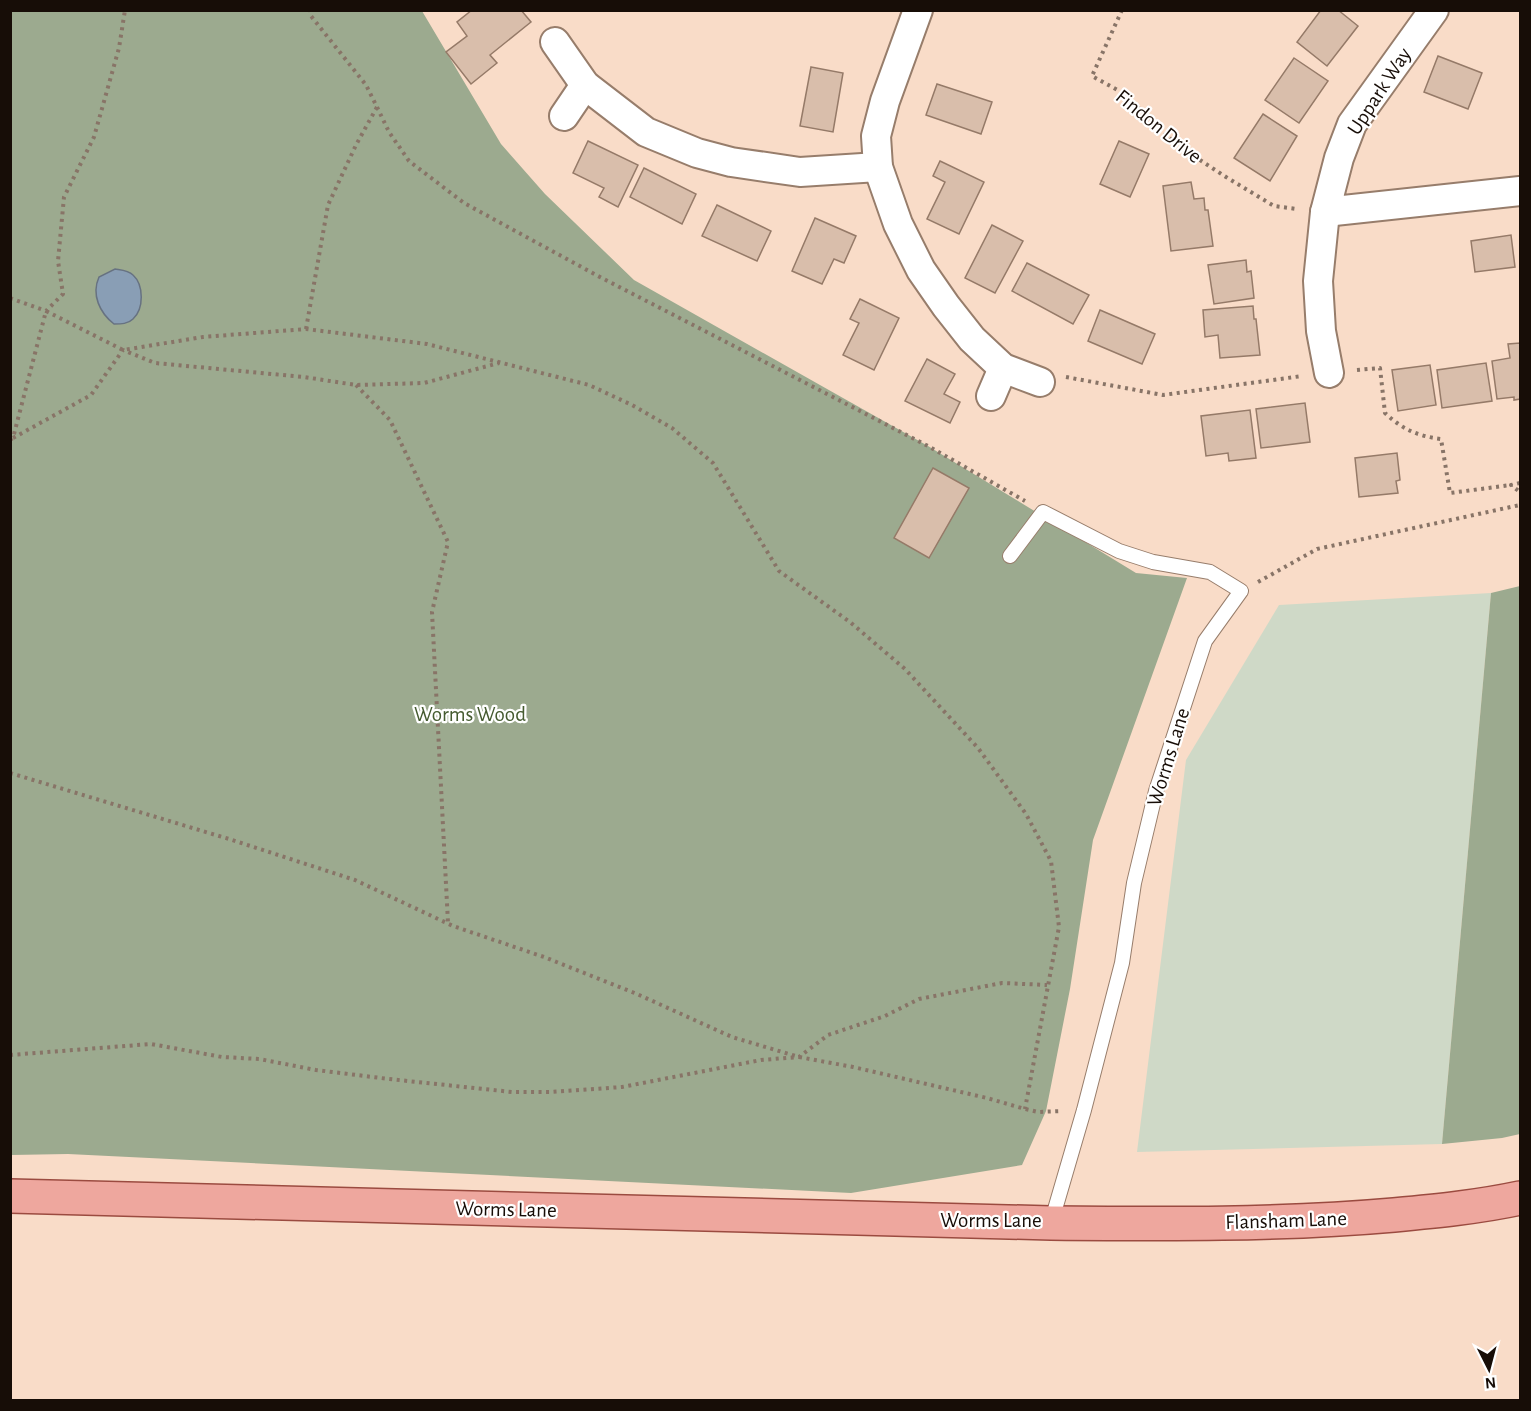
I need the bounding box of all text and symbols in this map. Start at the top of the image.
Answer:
street label: Uppark Way [1344,44,1415,139]
street label: Findon Drive [1112,86,1206,167]
park label: Worms Wood [414,704,526,725]
street label: Worms Lane [1144,706,1193,809]
street label: Worms Lane [455,1198,557,1221]
street label: Flansham Lane [1225,1208,1347,1233]
street label: Worms Lane [940,1210,1042,1231]
north arrow [1459,1339,1519,1399]
text: N [1484,1374,1497,1391]

